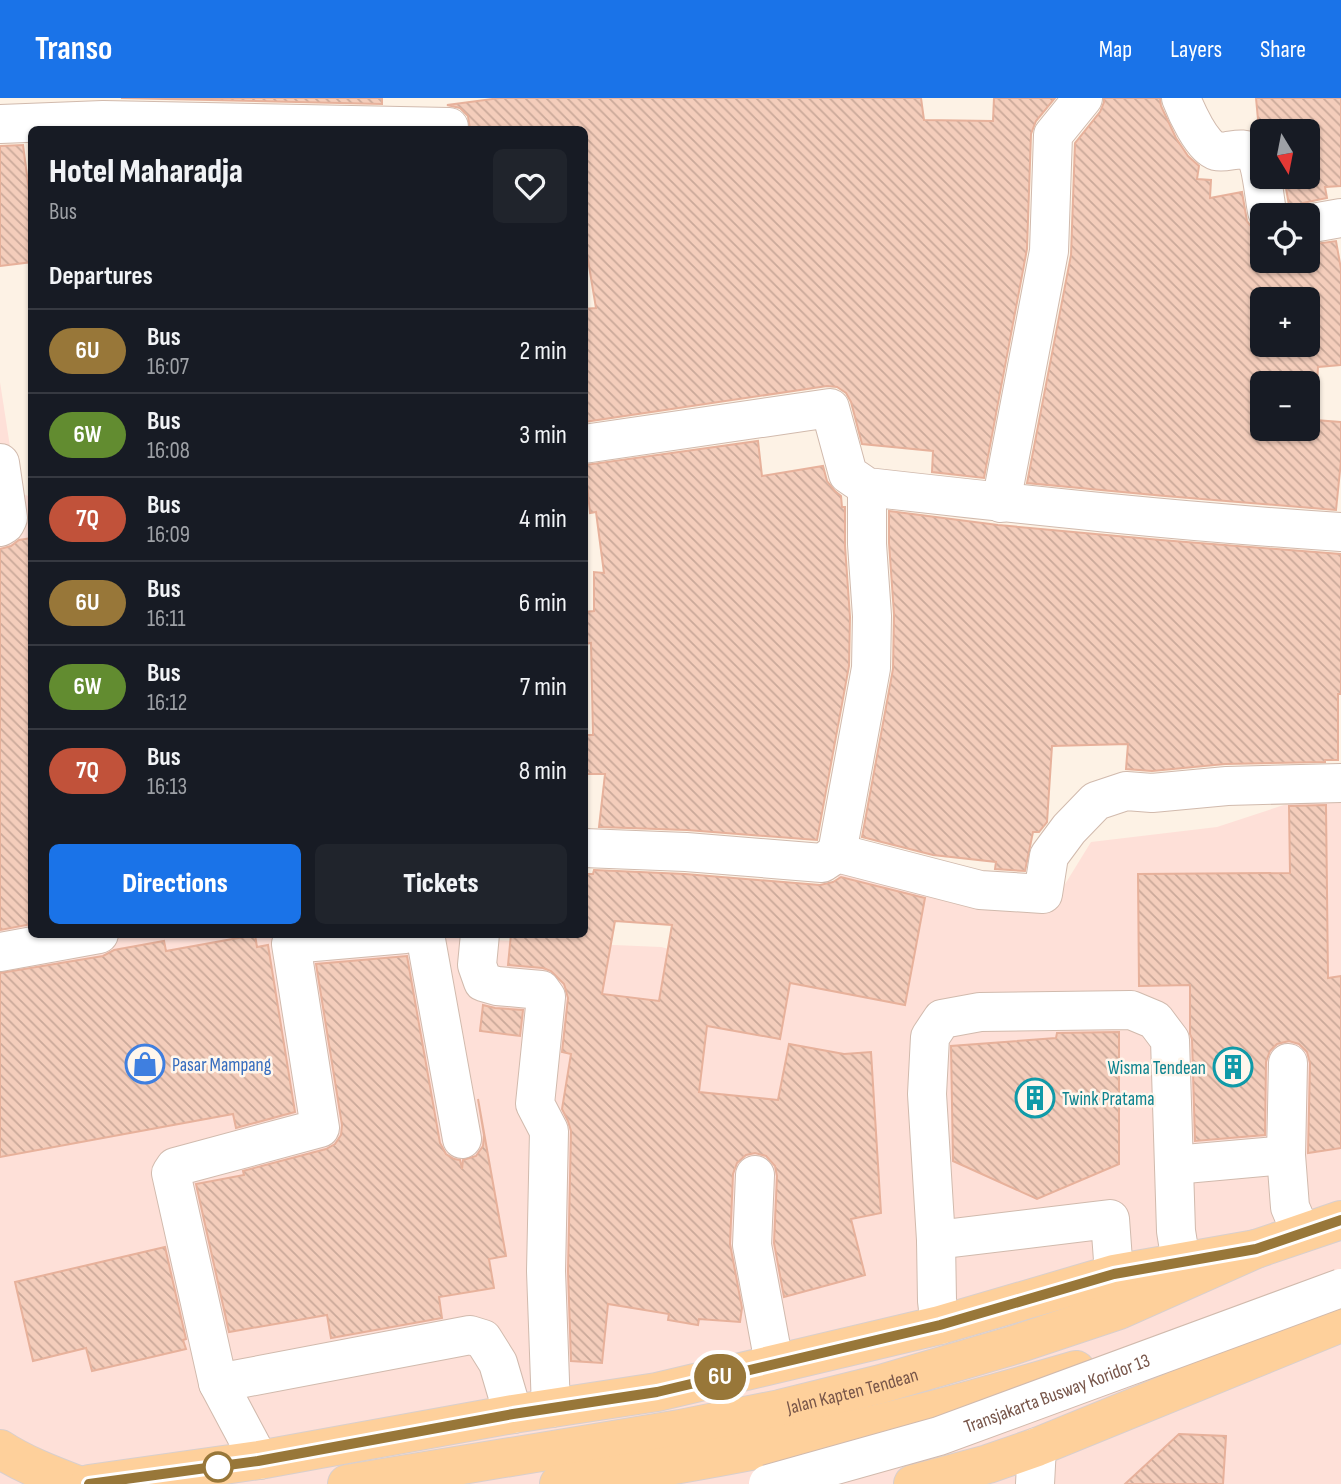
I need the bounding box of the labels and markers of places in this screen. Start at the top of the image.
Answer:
shop icon: Pasar Mampang [124,1043,166,1085]
building icon: Wisma Tendean [1212,1046,1254,1088]
place label: Pasar Mampang [172,1054,272,1077]
place label: Wisma Tendean [1108,1057,1206,1080]
building icon: Twink Pratama [1014,1077,1056,1119]
place label: Twink Pratama [1062,1088,1154,1111]
unlabelled marker [203,1452,233,1482]

